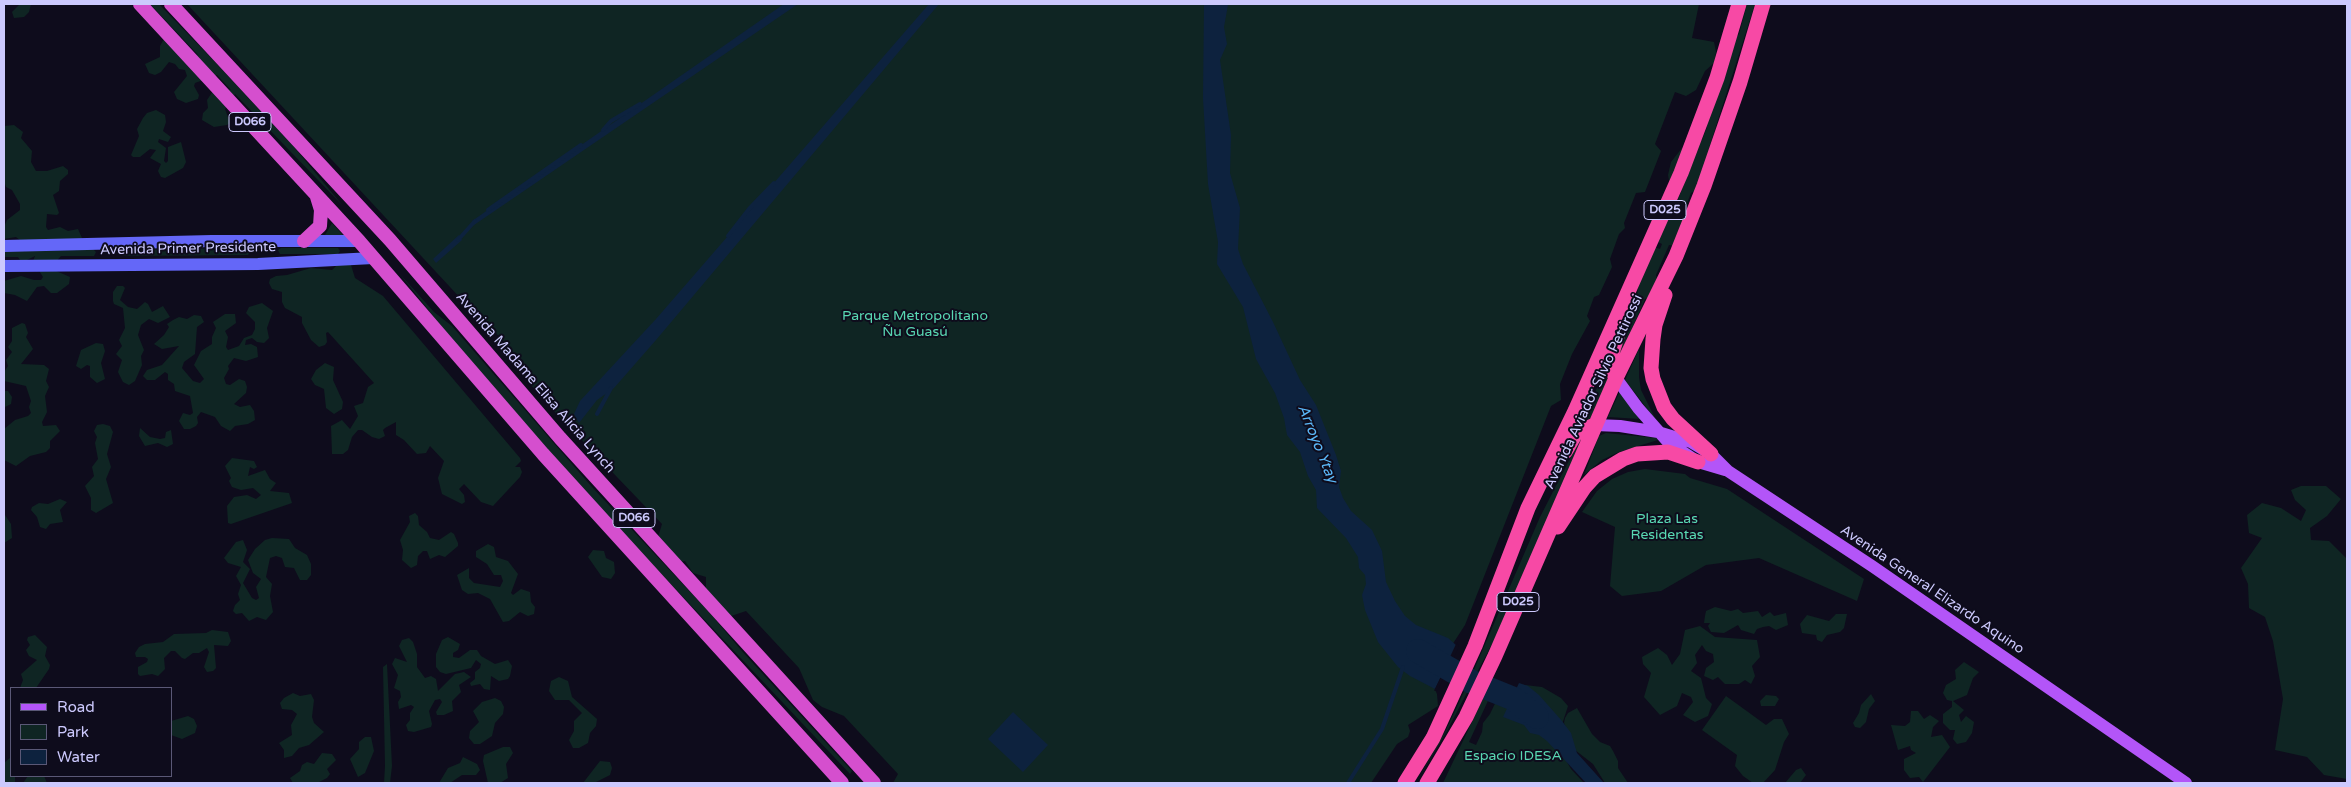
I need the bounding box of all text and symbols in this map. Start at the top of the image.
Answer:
road number: D066 [229,112,271,132]
road number: D025 [1644,200,1686,220]
street label: Avenida Primer Presidente [100,239,276,259]
street label: Avenida Madame Elisa Alicia Lynch [452,289,618,477]
street label: Avenida Aviador Silvio Pettirossi [1541,292,1647,492]
park label: Parque Metropolitano Ñu Guasú [842,308,988,341]
water label: Arroyo Ytay [1293,402,1341,486]
road number: D066 [613,508,655,528]
park label: Plaza Las Residentas [1630,511,1704,544]
street label: Avenida General Elizardo Aquino [1837,522,2027,658]
road number: D025 [1497,592,1539,612]
legend [10,687,172,777]
text: Road [57,698,95,716]
text: Park [57,723,89,741]
text: Water [57,748,100,766]
park label: Espacio IDESA [1464,748,1562,764]

